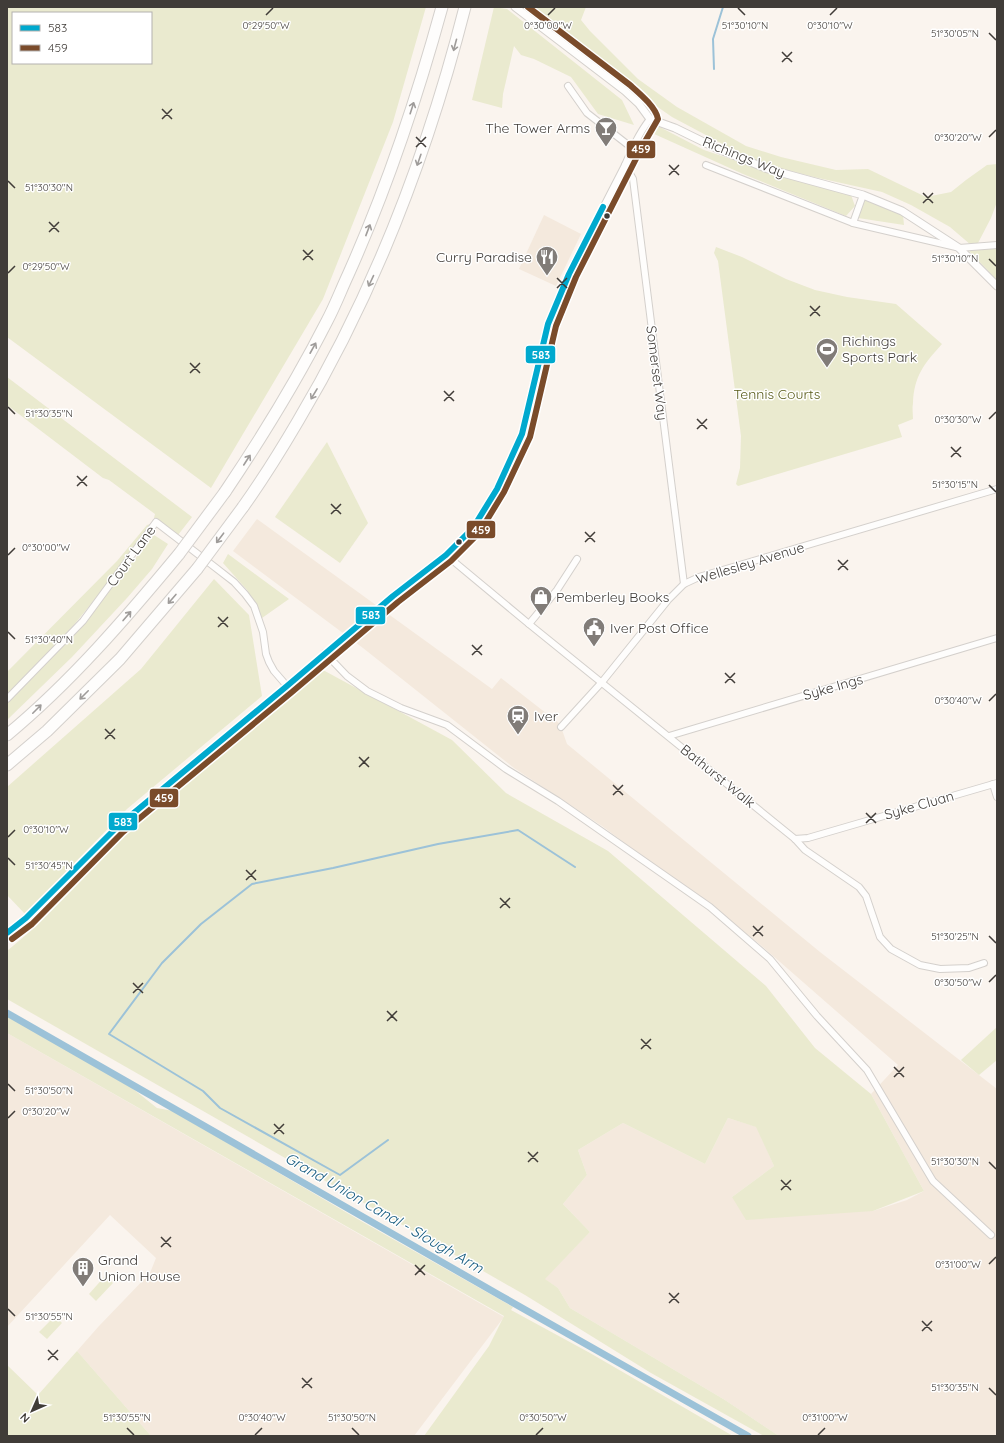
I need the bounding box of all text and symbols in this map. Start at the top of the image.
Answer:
legend [12,12,152,64]
text: 0°29'50"W [242,19,290,32]
text: 0°30'00"W [524,19,572,32]
text: 51°30'10"N [722,19,768,32]
text: 0°30'10"W [807,19,853,32]
text: 583 [48,20,67,35]
text: 51°30'05"N [931,27,979,40]
one-way arrow [451,38,458,51]
text: 459 [48,40,68,55]
one-way arrow [409,102,416,115]
bar icon: The Tower Arms [593,115,619,148]
place label: The Tower Arms [485,119,590,137]
text: 0°30'20"W [934,131,982,144]
street label: Richings Way [700,132,788,182]
line badge: 459 [626,140,656,159]
text: 459 [631,142,651,156]
one-way arrow [415,153,422,166]
text: 51°30'30"N [25,181,73,194]
unlabelled marker [602,211,612,221]
one-way arrow [364,225,372,237]
restaurant icon: Curry Paradise [534,244,560,277]
place label: Curry Paradise [436,248,532,266]
text: 51°30'10"N [932,252,978,265]
text: 0°29'50"W [22,260,70,273]
one-way arrow [367,274,374,286]
street label: Somerset Way [642,325,672,421]
place label: Richings Sports Park [842,332,917,366]
sports icon: Richings Sports Park [814,336,840,369]
one-way arrow [309,342,317,354]
line badge: 583 [525,345,556,364]
text: 583 [532,348,550,362]
park label: Tennis Courts [734,385,820,403]
one-way arrow [310,388,318,400]
text: 51°30'35"N [25,407,73,420]
text: 0°30'30"W [934,413,982,426]
one-way arrow [243,455,251,466]
text: 51°30'15"N [932,478,978,491]
line badge: 459 [466,520,496,539]
street label: Court Lane [103,522,159,590]
text: 459 [471,523,491,537]
one-way arrow [216,533,224,544]
unlabelled marker [454,537,464,547]
street label: Wellesley Avenue [694,538,807,588]
text: 0°30'00"W [22,541,70,554]
shop icon: Pemberley Books [528,584,554,617]
place label: Pemberley Books [556,588,669,606]
one-way arrow [167,593,176,604]
line badge: 583 [355,606,386,625]
text: 583 [362,608,380,622]
one-way arrow [122,611,131,621]
public building icon: Iver Post Office [581,615,607,648]
place label: Iver Post Office [610,619,709,637]
text: 51°30'40"N [25,633,73,646]
street label: Syke Ings [801,670,865,704]
one-way arrow [79,690,89,700]
text: 0°30'40"W [934,694,982,707]
station icon: Iver [505,703,531,736]
one-way arrow [32,705,42,714]
place label: Iver [534,707,559,725]
street label: Bathurst Walk [677,740,759,812]
street label: Syke Cluan [882,786,956,824]
line badge: 459 [149,788,179,808]
text: 459 [154,791,174,805]
line badge: 583 [108,812,138,831]
text: 583 [114,815,132,829]
text: 0°30'10"W [23,823,69,836]
text: 51°30'45"N [25,859,73,872]
text: 51°30'25"N [931,930,979,943]
text: 0°30'50"W [934,976,982,989]
text: 51°30'50"N [25,1084,73,1097]
text: 0°30'20"W [22,1105,70,1118]
water label: Grand Union Canal - Slough Arm [282,1148,487,1277]
text: 51°30'30"N [931,1155,979,1168]
place label: Grand Union House [98,1251,181,1285]
building icon: Grand Union House [70,1255,96,1288]
text: 0°31'00"W [935,1258,981,1271]
text: 51°30'55"N [25,1310,73,1323]
text: 51°30'35"N [931,1381,979,1394]
north arrow [12,1391,52,1431]
text: N [17,1410,33,1426]
text: 51°30'55"N [103,1411,151,1424]
text: 0°30'40"W [238,1411,286,1424]
text: 51°30'50"N [328,1411,376,1424]
text: 0°30'50"W [519,1411,567,1424]
text: 0°31'00"W [802,1411,848,1424]

